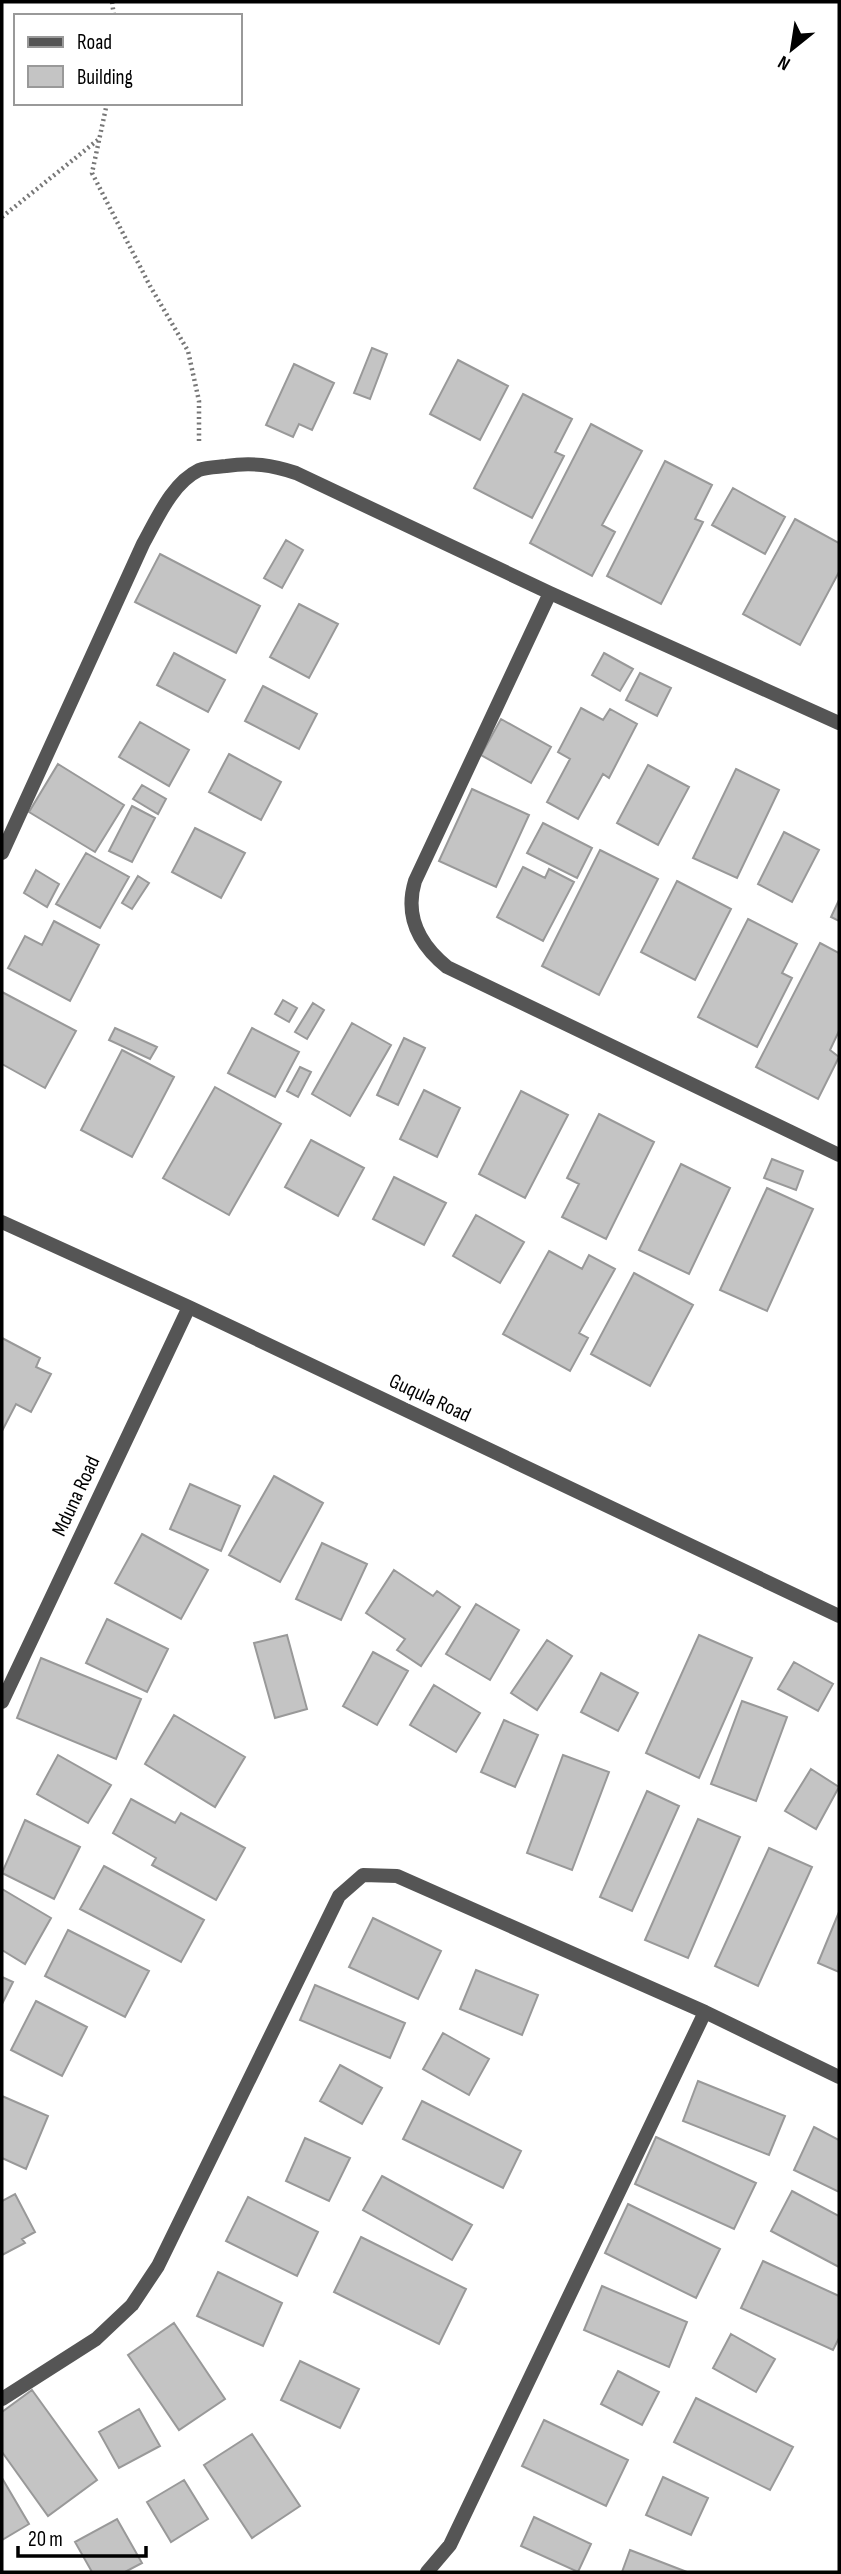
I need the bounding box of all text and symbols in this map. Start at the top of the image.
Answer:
legend [14,14,242,105]
north arrow [757,14,827,84]
text: Road [77,30,112,55]
text: N [774,50,794,75]
text: Building [77,65,133,90]
street label: Guqula Road [385,1368,475,1428]
street label: Mduna Road [47,1452,105,1540]
scale bar [18,2514,145,2558]
text: 20 m [28,2527,63,2552]

